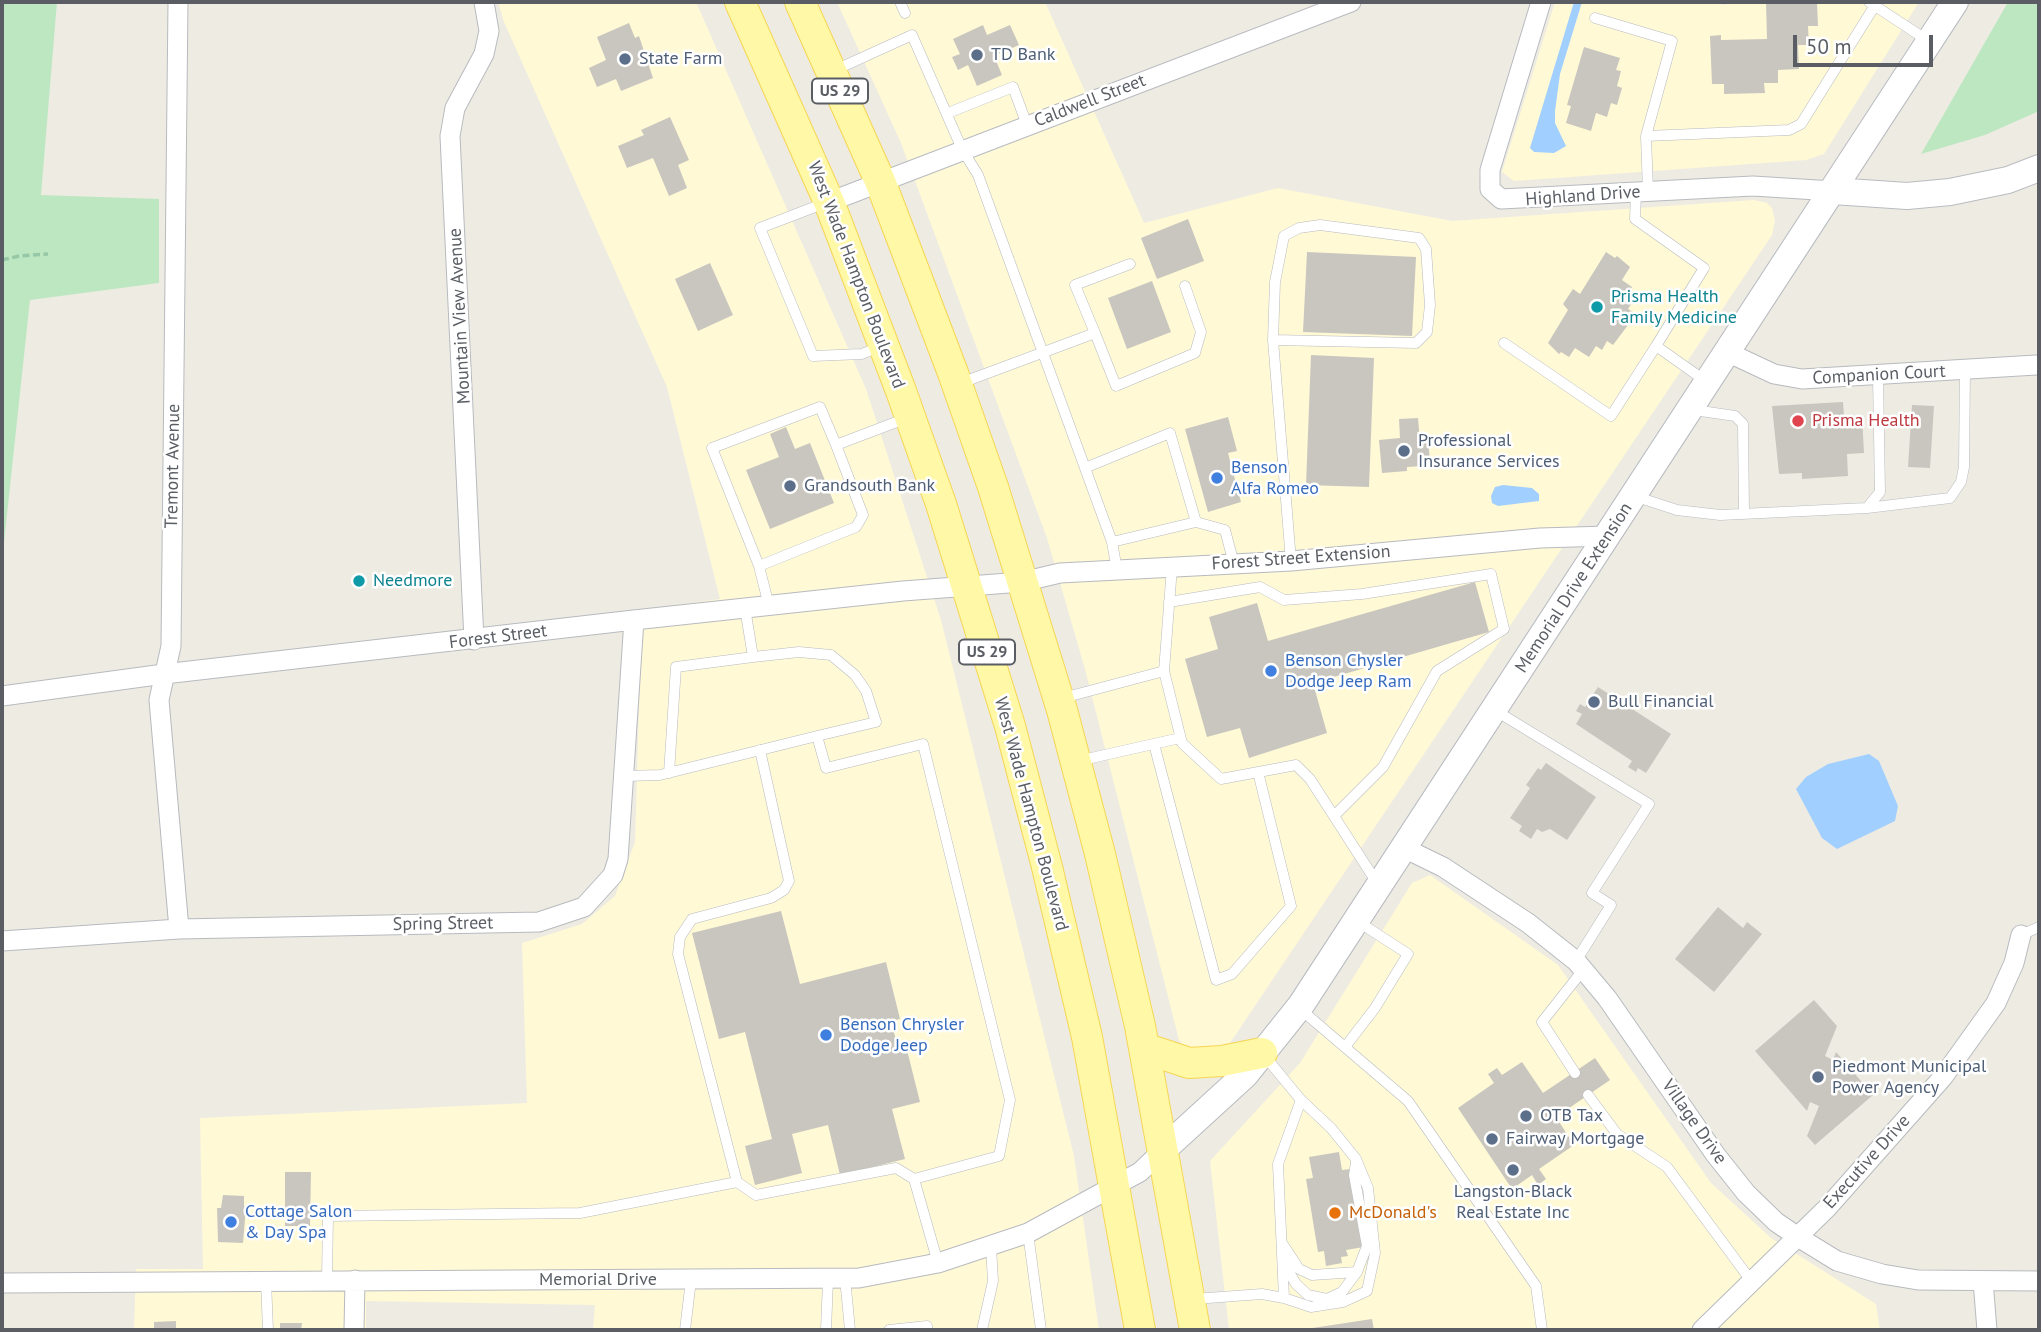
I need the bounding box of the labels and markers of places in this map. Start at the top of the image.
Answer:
place label: TD Bank [991,44,1055,66]
marker: TD Bank [969,47,985,63]
place label: State Farm [639,48,722,70]
marker: State Farm [617,51,633,67]
place label: Prisma Health Family Medicine [1611,286,1737,328]
marker: Prisma Health Family Medicine [1589,299,1605,315]
place label: Prisma Health [1812,410,1920,432]
marker: Prisma Health [1790,413,1806,429]
place label: Professional Insurance Services [1418,430,1560,472]
marker: Professional Insurance Services [1396,443,1412,459]
place label: Benson Alfa Romeo [1231,457,1319,500]
marker: Benson Alfa Romeo [1209,470,1225,486]
place label: Grandsouth Bank [804,475,935,497]
marker: Grandsouth Bank [782,478,798,494]
place label: Needmore [373,570,452,592]
marker: Needmore [351,573,367,589]
place label: Benson Chysler Dodge Jeep Ram [1285,650,1412,692]
marker: Benson Chysler Dodge Jeep Ram [1263,663,1279,679]
place label: Bull Financial [1608,691,1713,713]
marker: Bull Financial [1586,694,1602,710]
place label: Benson Chrysler Dodge Jeep [840,1014,964,1056]
marker: Benson Chrysler Dodge Jeep [818,1027,834,1043]
place label: Piedmont Municipal Power Agency [1832,1056,1986,1098]
marker: Piedmont Municipal Power Agency [1810,1069,1826,1085]
place label: OTB Tax [1540,1105,1603,1127]
marker: OTB Tax [1518,1108,1534,1124]
place label: Fairway Mortgage [1506,1128,1644,1150]
marker: Fairway Mortgage [1484,1131,1500,1147]
marker: Langston-Black Real Estate Inc [1505,1162,1521,1178]
place label: Langston-Black Real Estate Inc [1454,1181,1572,1224]
place label: Cottage Salon & Day Spa [245,1201,352,1244]
place label: McDonald's [1349,1202,1437,1224]
marker: McDonald's [1327,1205,1343,1221]
marker: Cottage Salon & Day Spa [223,1214,239,1230]

